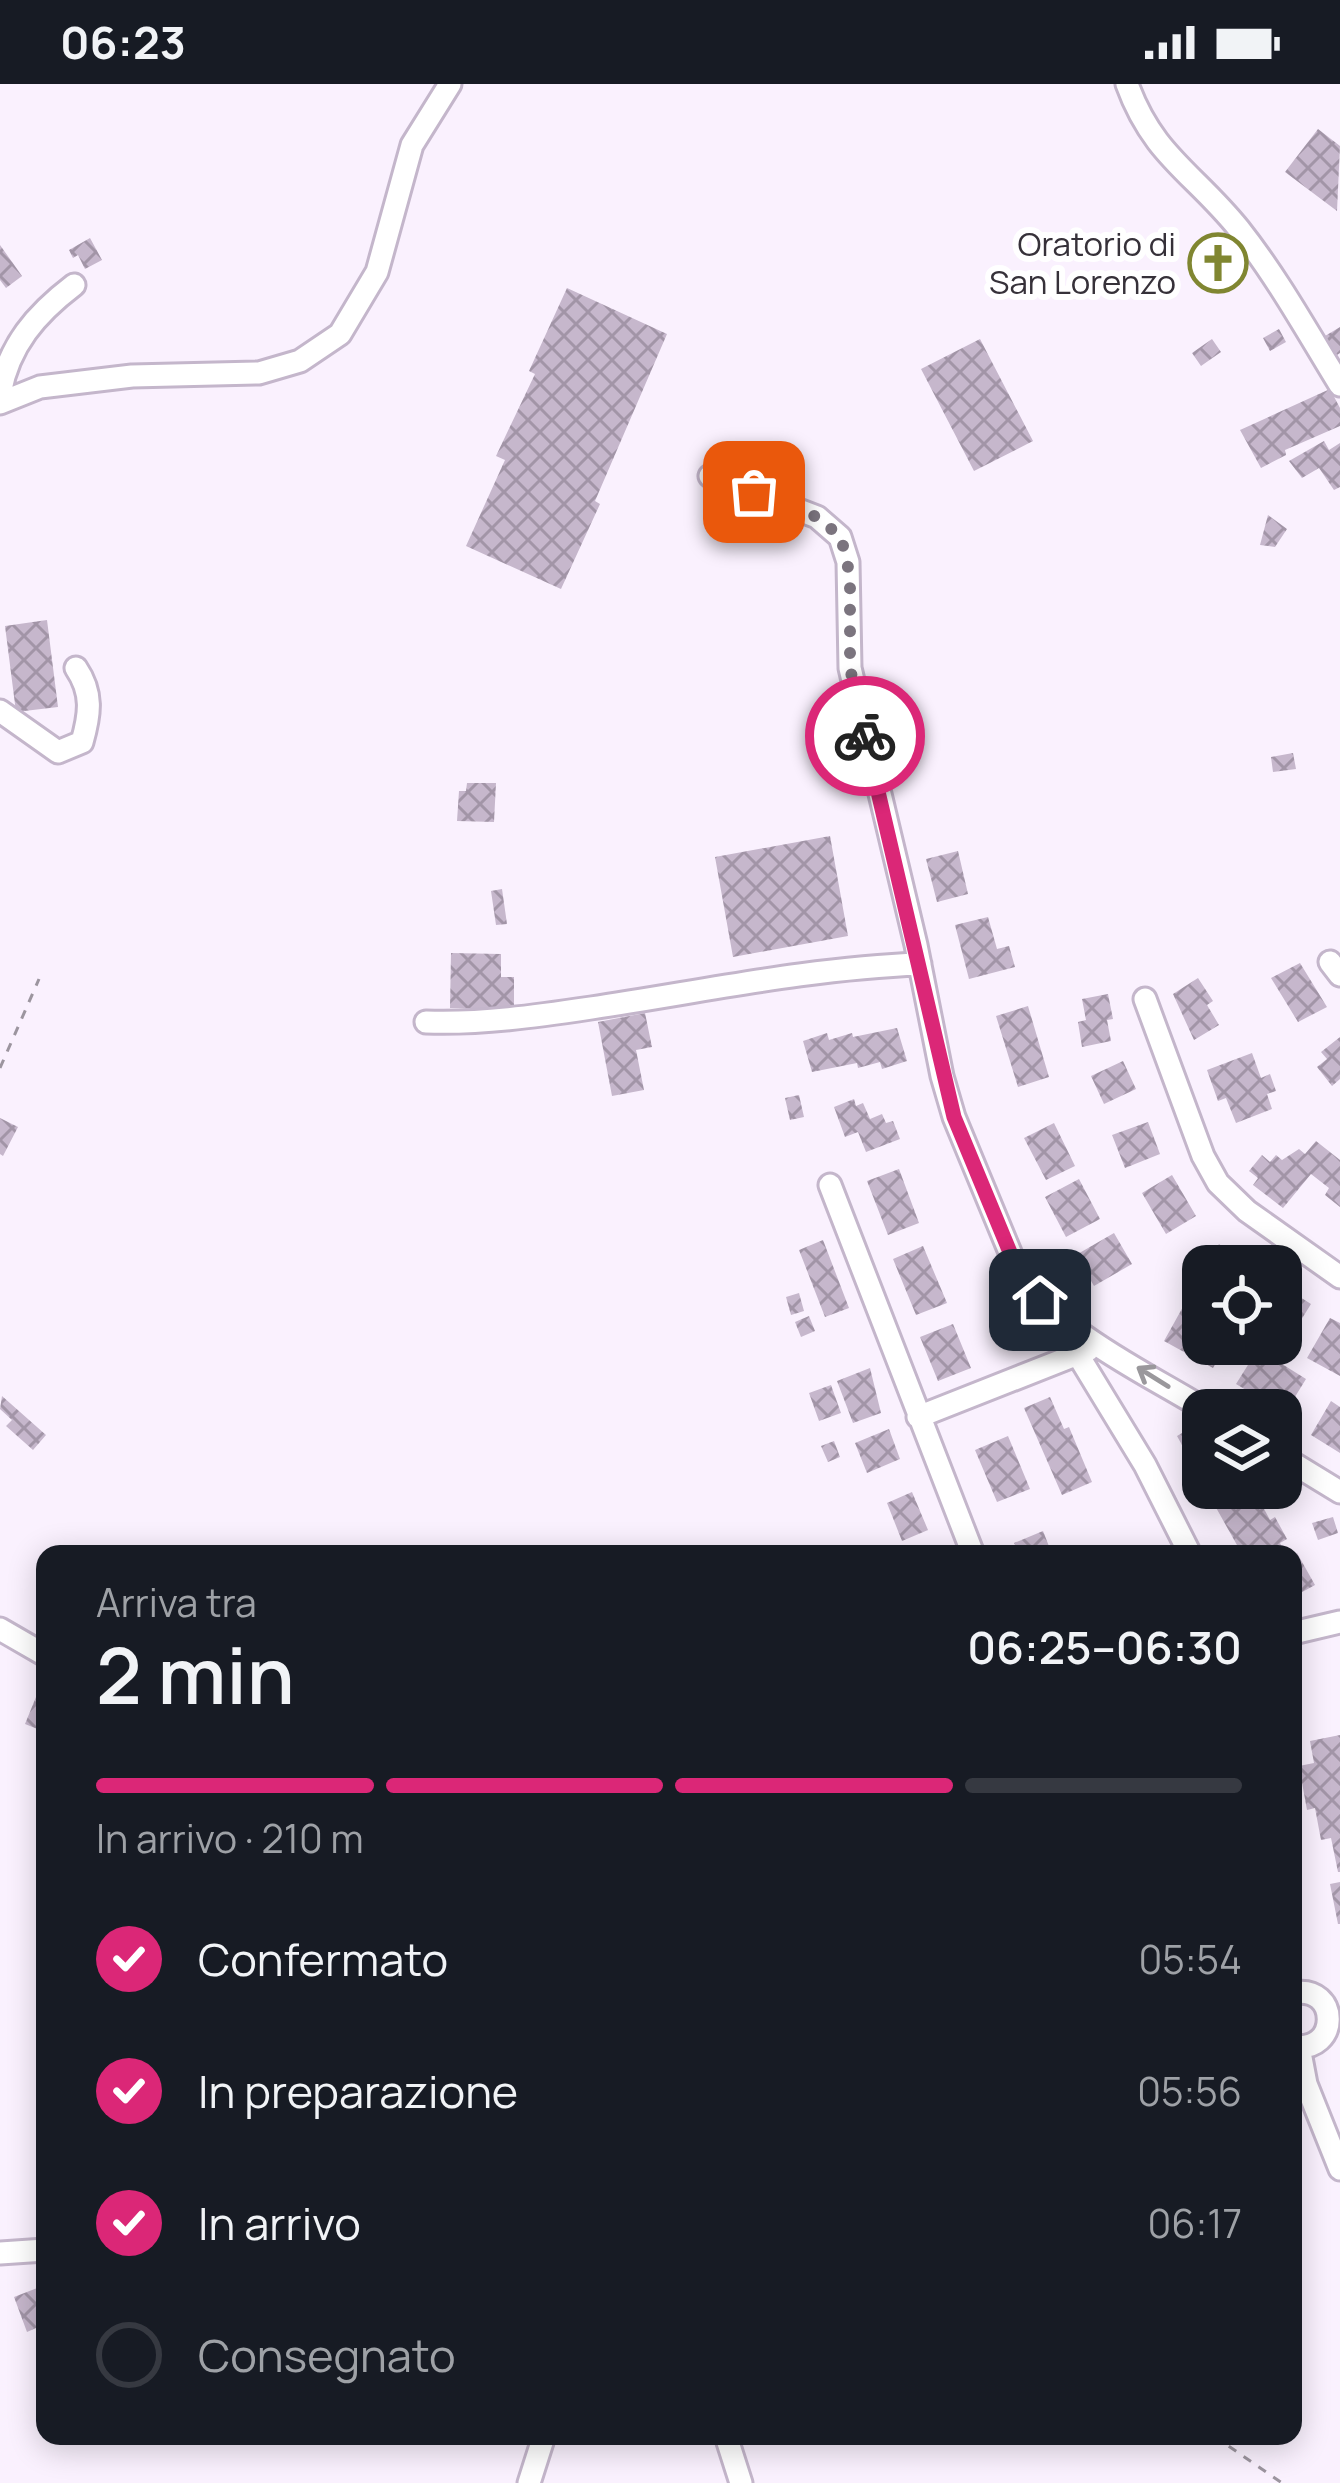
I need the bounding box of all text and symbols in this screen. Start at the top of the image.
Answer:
text: 06:23 [60,11,186,73]
place label: Oratorio di San Lorenzo [989,221,1176,304]
church icon: Oratorio di San Lorenzo [1187,232,1249,294]
pin [703,441,805,543]
icon: bag [721,459,787,525]
courier [805,676,925,796]
icon: bike [832,703,898,769]
map controls [1182,1245,1302,1509]
button: locate [1182,1245,1302,1365]
pin [989,1249,1091,1351]
icon: home [1007,1267,1073,1333]
one-way arrow [1137,1365,1171,1389]
button: layers [1182,1389,1302,1509]
text: Arriva tra [96,1575,257,1629]
text: 06:25–06:30 [967,1616,1242,1678]
text: 2 min [96,1621,295,1727]
text: In arrivo · 210 m [96,1811,364,1865]
icon: check [96,1926,162,1992]
text: Confermato [198,1928,448,1990]
text: 05:54 [1139,1932,1242,1986]
icon: check [96,2058,162,2124]
text: In preparazione [198,2060,518,2122]
text: 05:56 [1137,2064,1242,2118]
icon: check [96,2190,162,2256]
text: In arrivo [198,2192,361,2254]
text: 06:17 [1148,2196,1242,2250]
text: Consegnato [198,2324,456,2386]

